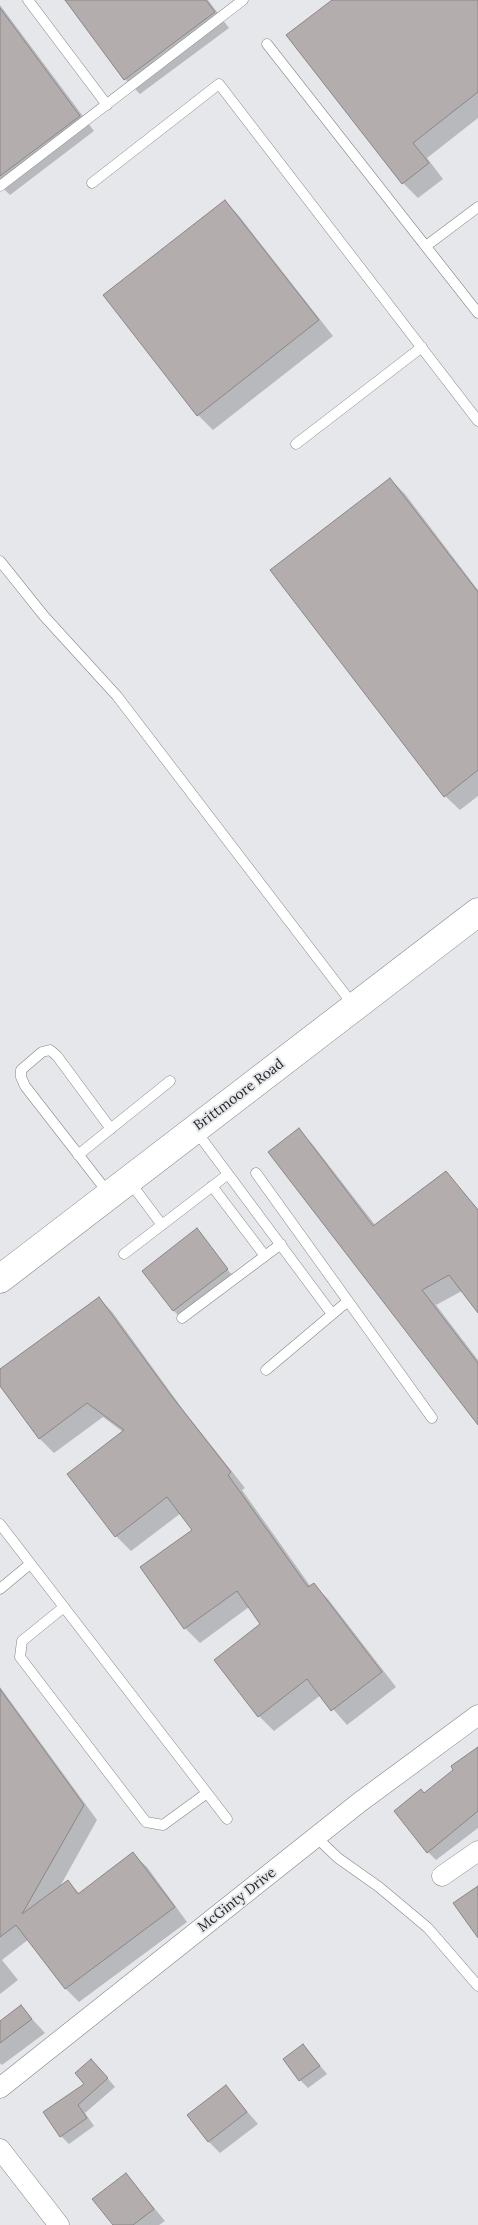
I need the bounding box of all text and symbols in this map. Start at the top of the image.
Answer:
street label: Brittmoore Road [191,1056,287,1134]
street label: McGinty Drive [195,1864,279,1936]

